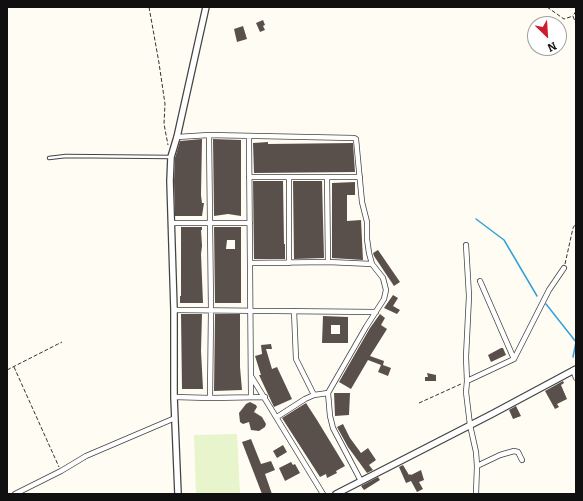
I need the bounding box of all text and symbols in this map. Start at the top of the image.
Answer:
north arrow [527,16,567,56]
text: N [545,39,558,54]

